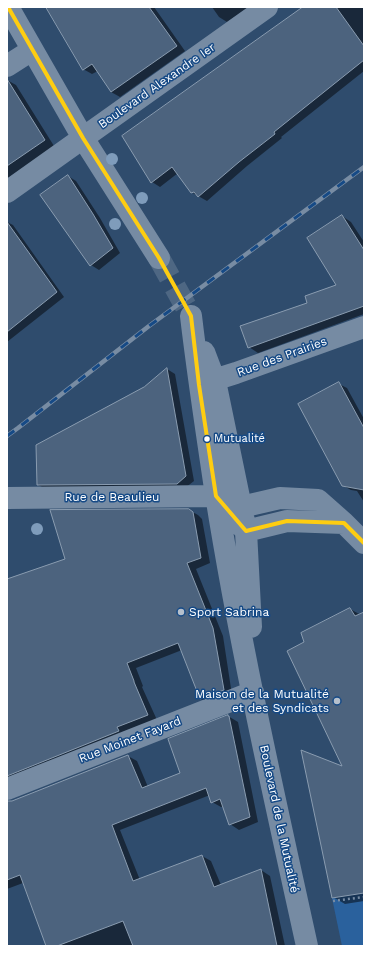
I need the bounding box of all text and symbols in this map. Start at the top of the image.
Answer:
street label: Boulevard Alexandre Ier [96,40,218,132]
street label: Rue des Prairies [235,334,329,380]
place label: Mutualité [214,432,265,446]
marker: Mutualité [202,434,212,444]
street label: Rue de Beaulieu [65,490,159,504]
place label: Sport Sabrina [189,605,269,619]
marker: Sport Sabrina [176,607,186,617]
place label: Maison de la Mutualité et des Syndicats [195,687,329,715]
marker: Maison de la Mutualité et des Syndicats [332,696,342,706]
street label: Rue Moinet Fayard [77,714,183,766]
street label: Boulevard de la Mutualité [256,744,302,894]

